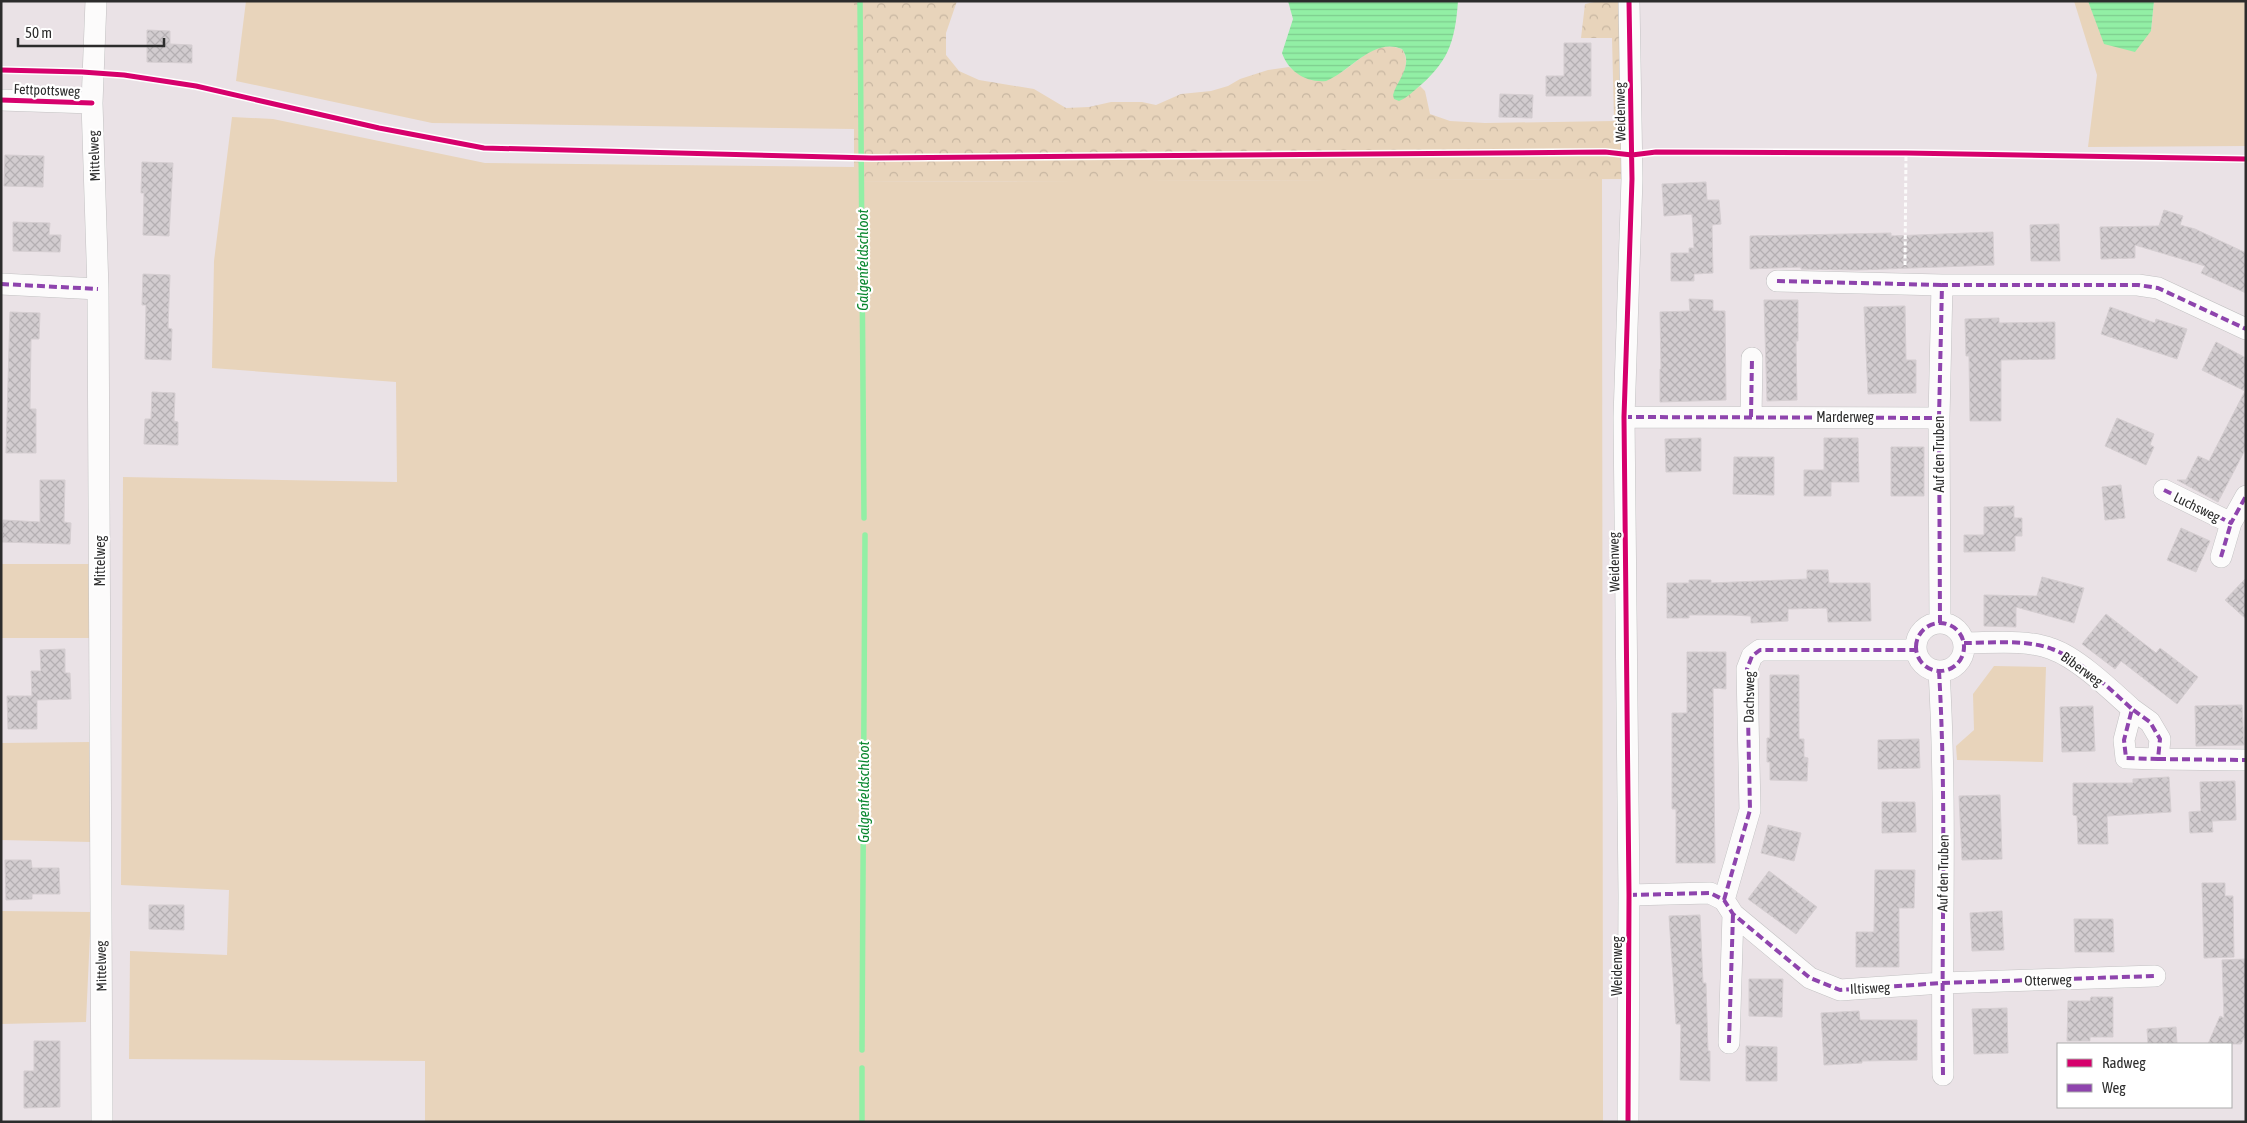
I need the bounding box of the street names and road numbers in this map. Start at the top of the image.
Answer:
street label: Fettpottsweg [13,81,81,99]
street label: Weidenweg [1611,82,1629,142]
street label: Mittelweg [85,130,103,182]
street label: Marderweg [1816,409,1874,425]
street label: Auf den Truben [1931,415,1947,493]
street label: Luchsweg [2171,489,2223,525]
street label: Weidenweg [1605,532,1623,592]
street label: Mittelweg [92,535,108,587]
street label: Biberweg [2058,649,2106,689]
street label: Dachsweg [1741,671,1757,723]
street label: Auf den Truben [1934,834,1952,912]
street label: Weidenweg [1609,936,1625,996]
street label: Mittelweg [93,940,109,992]
street label: Otterweg [2024,971,2072,989]
street label: Iltisweg [1850,979,1890,997]

